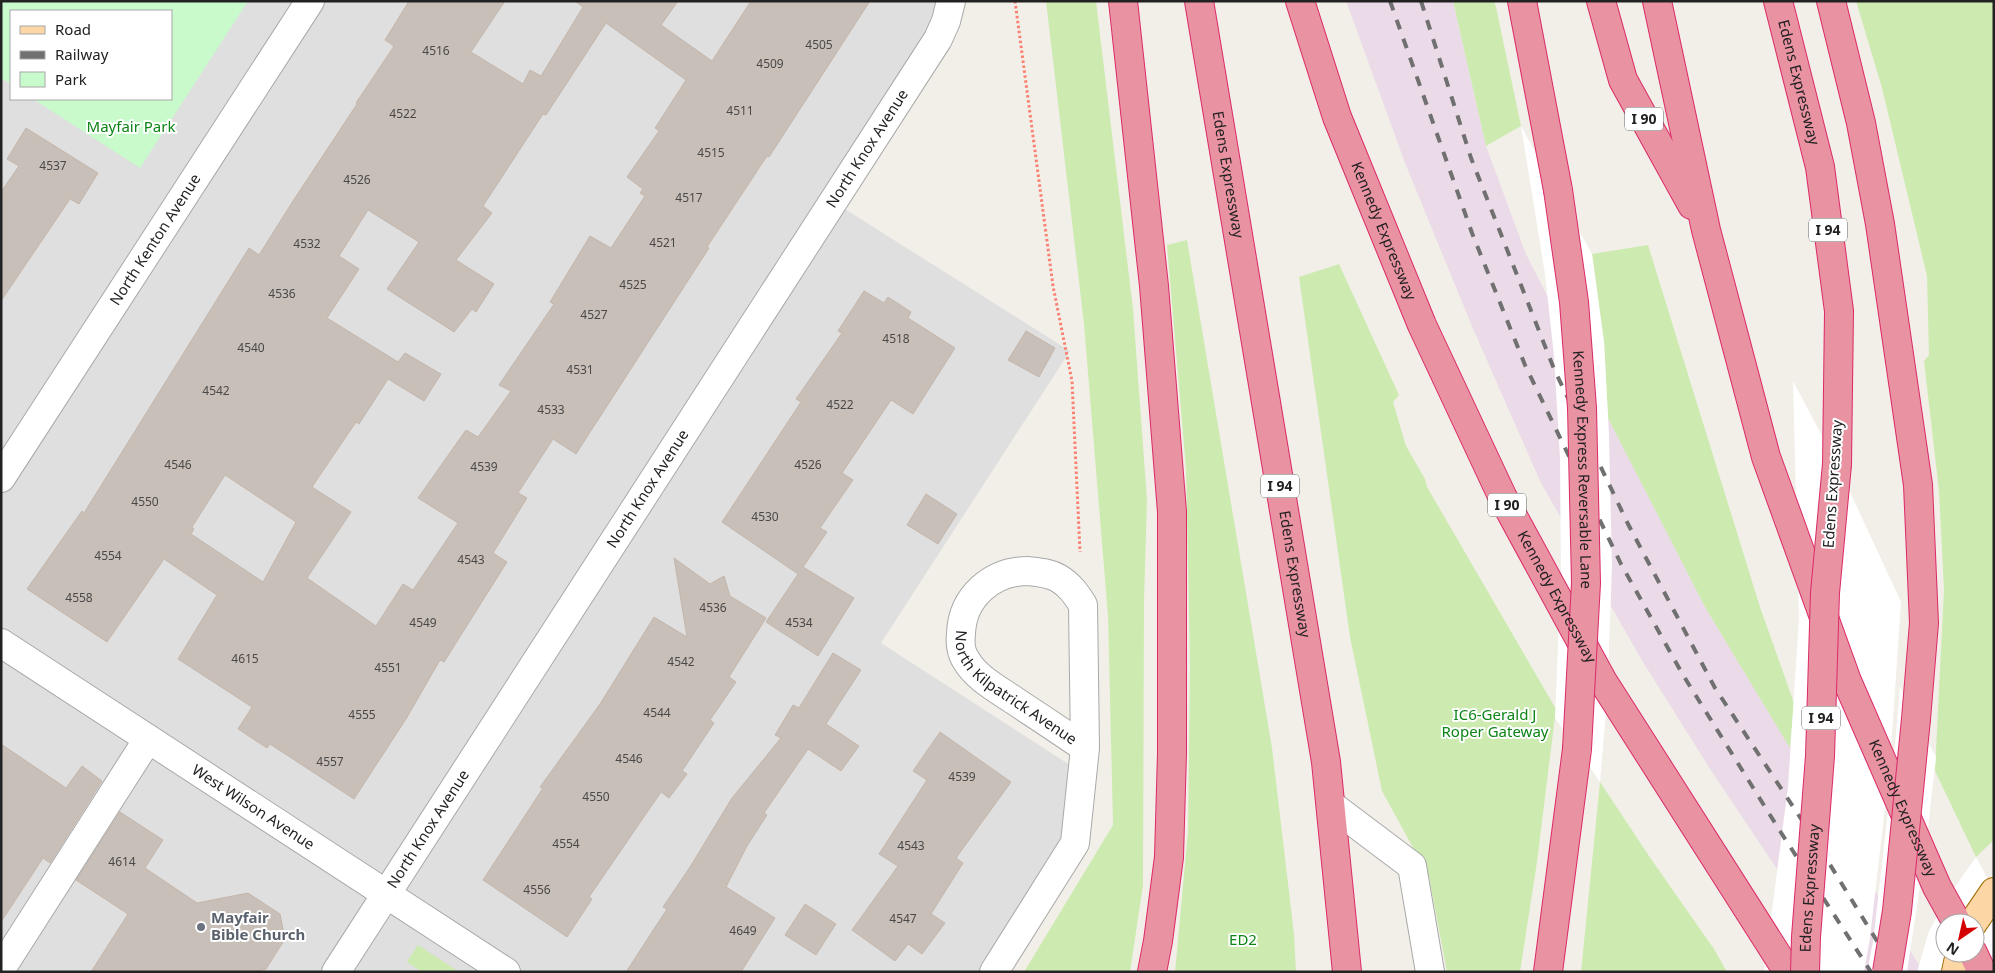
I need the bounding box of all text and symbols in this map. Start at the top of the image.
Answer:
legend [10,10,172,100]
street label: Edens Expressway [1774,17,1825,147]
text: Road [55,19,91,39]
house number: 4505 [805,36,833,53]
house number: 4516 [422,42,450,59]
text: Railway [55,44,109,64]
house number: 4509 [756,55,784,72]
text: Park [55,69,87,89]
street label: North Knox Avenue [821,85,912,211]
house number: 4511 [726,102,754,119]
house number: 4522 [389,105,417,122]
road number: I 90 [1625,108,1663,130]
street label: Edens Expressway [1209,109,1249,240]
park label: Mayfair Park [87,116,175,136]
house number: 4515 [697,144,725,161]
house number: 4537 [39,157,67,174]
street label: Kennedy Expressway [1347,159,1422,303]
street label: North Kenton Avenue [105,170,204,309]
house number: 4526 [343,171,371,188]
house number: 4517 [675,189,703,206]
road number: I 94 [1809,218,1847,242]
house number: 4521 [649,234,677,251]
house number: 4532 [293,235,321,252]
house number: 4525 [619,276,647,293]
house number: 4536 [268,285,296,302]
house number: 4527 [580,306,608,323]
house number: 4518 [882,330,910,347]
house number: 4540 [237,339,265,356]
street label: Kennedy Express Reversable Lane [1569,350,1597,589]
house number: 4531 [566,361,594,378]
house number: 4542 [202,382,230,399]
house number: 4522 [826,396,854,413]
house number: 4533 [537,401,565,418]
street label: Edens Expressway [1818,419,1846,549]
street label: North Knox Avenue [601,425,693,551]
house number: 4546 [164,456,192,473]
house number: 4526 [794,456,822,473]
house number: 4539 [470,458,498,475]
road number: I 94 [1261,474,1299,498]
house number: 4550 [131,493,159,510]
road number: I 90 [1488,494,1526,516]
house number: 4530 [751,508,779,525]
street label: Edens Expressway [1275,509,1316,639]
street label: Kennedy Expressway [1514,527,1602,666]
house number: 4554 [94,547,122,564]
house number: 4543 [457,551,485,568]
house number: 4558 [65,589,93,606]
house number: 4536 [699,599,727,616]
house number: 4549 [409,614,437,631]
house number: 4534 [785,614,813,631]
street label: North Kilpatrick Avenue [951,630,1081,749]
house number: 4615 [231,650,259,667]
house number: 4542 [667,653,695,670]
house number: 4551 [374,659,402,676]
house number: 4544 [643,704,671,721]
park label: IC6-Gerald J Roper Gateway [1442,704,1549,741]
house number: 4555 [348,706,376,723]
road number: I 94 [1802,706,1840,730]
street label: Kennedy Expressway [1865,736,1942,880]
house number: 4546 [615,750,643,767]
house number: 4557 [316,753,344,770]
street label: West Wilson Avenue [189,759,319,854]
street label: North Knox Avenue [382,766,473,892]
house number: 4539 [948,768,976,785]
house number: 4550 [582,788,610,805]
street label: Edens Expressway [1795,823,1824,953]
house number: 4554 [552,835,580,852]
house number: 4543 [897,837,925,854]
house number: 4614 [108,853,136,870]
house number: 4556 [523,881,551,898]
place label: Mayfair Bible Church [211,907,305,944]
house number: 4547 [889,910,917,927]
north arrow [1935,913,1985,963]
marker: Mayfair Bible Church [195,921,207,933]
house number: 4649 [729,922,757,939]
park label: ED2 [1229,929,1257,949]
text: N [1942,938,1962,960]

